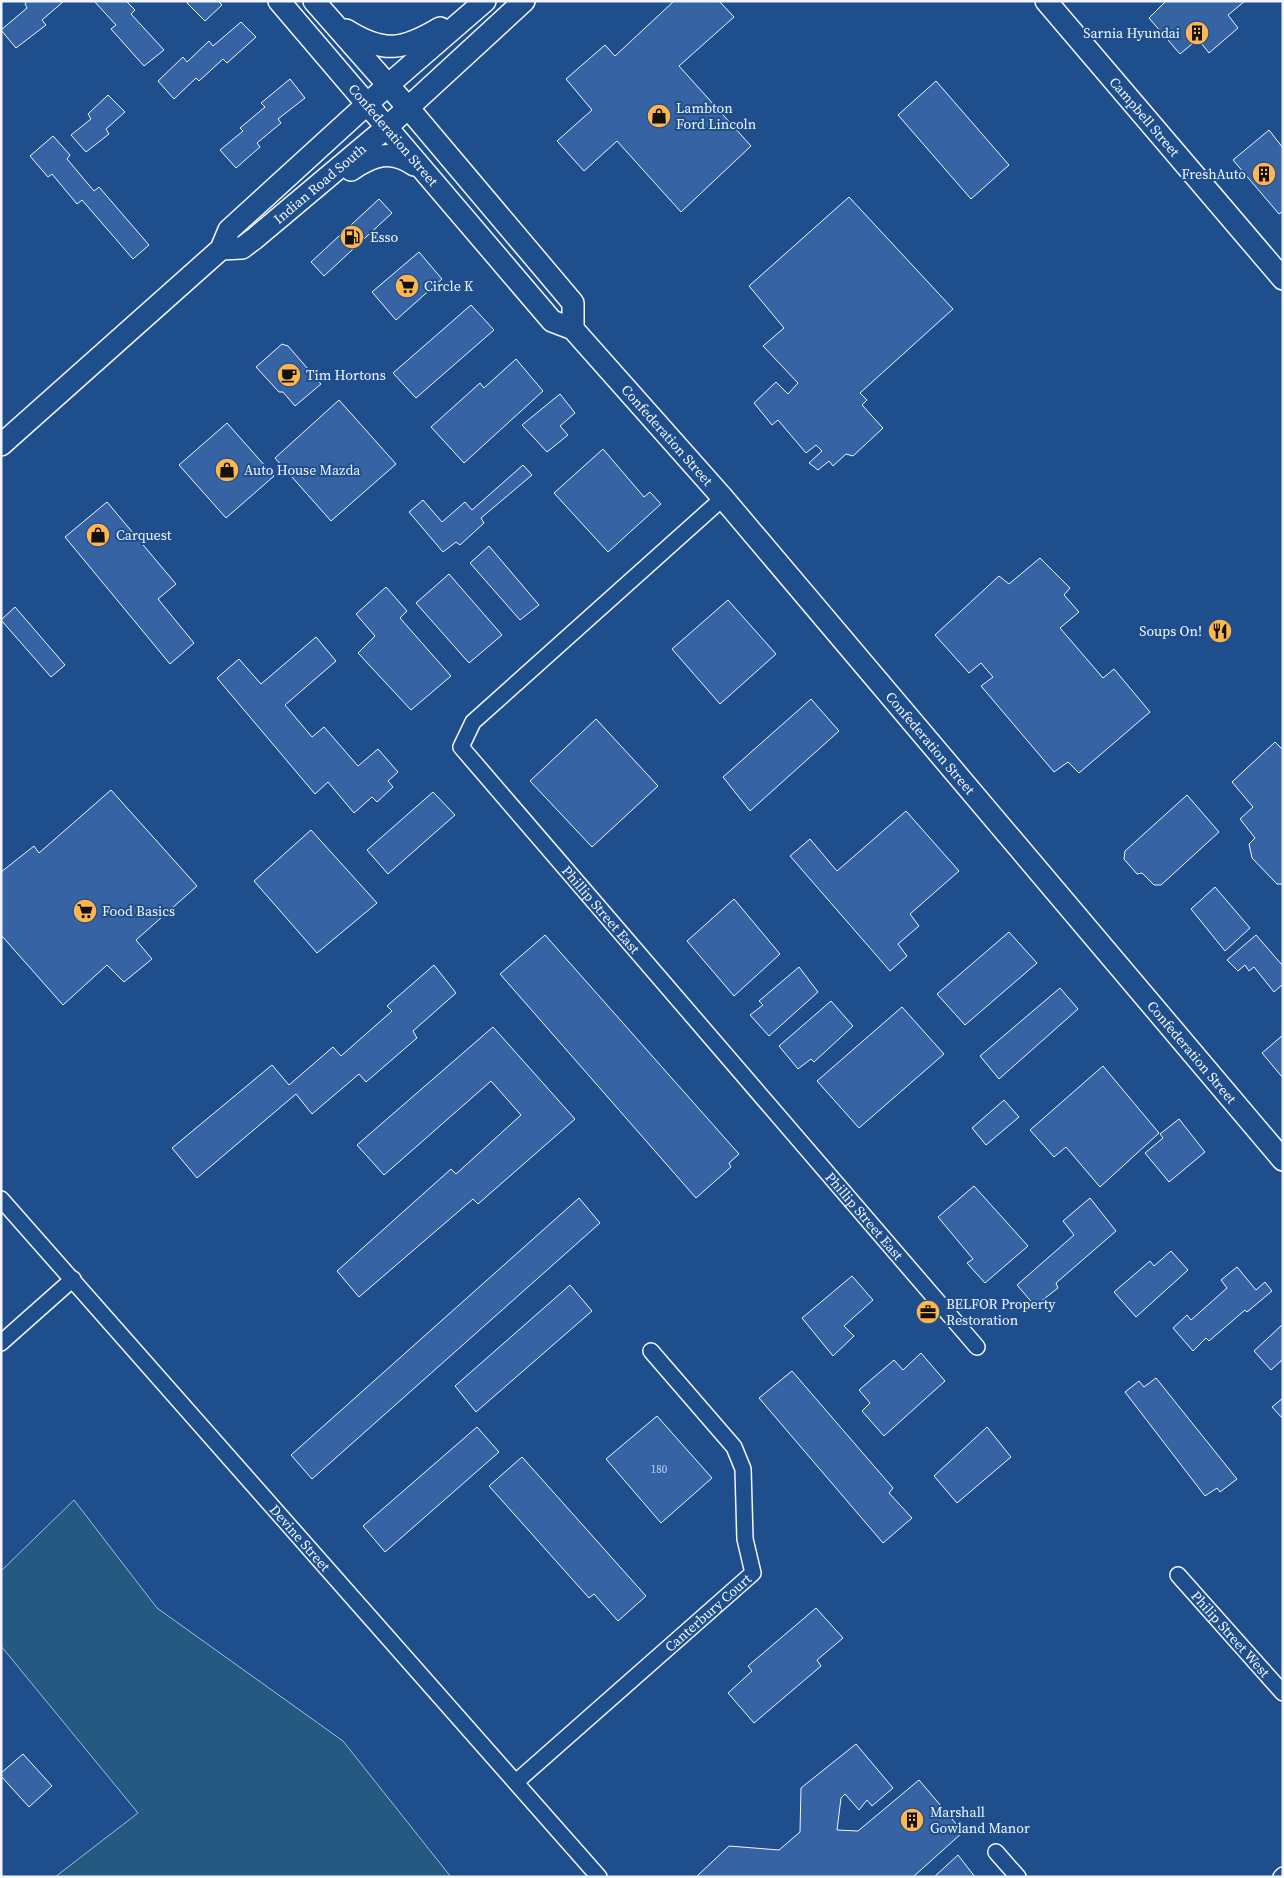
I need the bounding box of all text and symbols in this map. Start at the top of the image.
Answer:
building icon: Sarnia Hyundai [1184,20,1210,46]
place label: Sarnia Hyundai [1083,23,1180,43]
street label: Campbell Street [1105,72,1185,161]
street label: Confederation Street [344,79,443,191]
place label: Lambton Ford Lincoln [676,98,757,134]
shop icon: Lambton Ford Lincoln [646,103,672,129]
street label: Indian Road South [269,139,370,229]
building icon: FreshAuto [1251,161,1277,187]
place label: FreshAuto [1182,164,1246,184]
fuel station icon: Esso [339,224,365,250]
place label: Esso [370,227,399,247]
supermarket icon: Circle K [394,273,420,299]
place label: Circle K [424,276,474,296]
cafe icon: Tim Hortons [276,362,302,388]
place label: Tim Hortons [306,365,386,385]
street label: Confederation Street [617,380,718,490]
shop icon: Auto House Mazda [214,457,240,483]
place label: Auto House Mazda [244,460,361,480]
shop icon: Carquest [85,522,111,548]
place label: Carquest [116,525,172,545]
restaurant icon: Soups On! [1207,618,1233,644]
place label: Soups On! [1139,621,1202,641]
street label: Confederation Street [881,687,980,799]
street label: Phillip Street East [557,861,645,958]
supermarket icon: Food Basics [72,898,98,924]
place label: Food Basics [102,901,175,921]
street label: Confederation Street [1142,996,1242,1108]
street label: Phillip Street East [821,1168,908,1265]
place label: BELFOR Property Restoration [946,1294,1056,1330]
office icon: BELFOR Property Restoration [915,1299,941,1325]
house number: 180 [651,1462,668,1477]
street label: Devine Street [265,1500,335,1576]
street label: Canterbury Court [660,1569,756,1656]
street label: Philip Street West [1187,1586,1275,1682]
place label: Marshall Gowland Manor [930,1802,1030,1838]
building icon: Marshall Gowland Manor [899,1807,925,1833]

